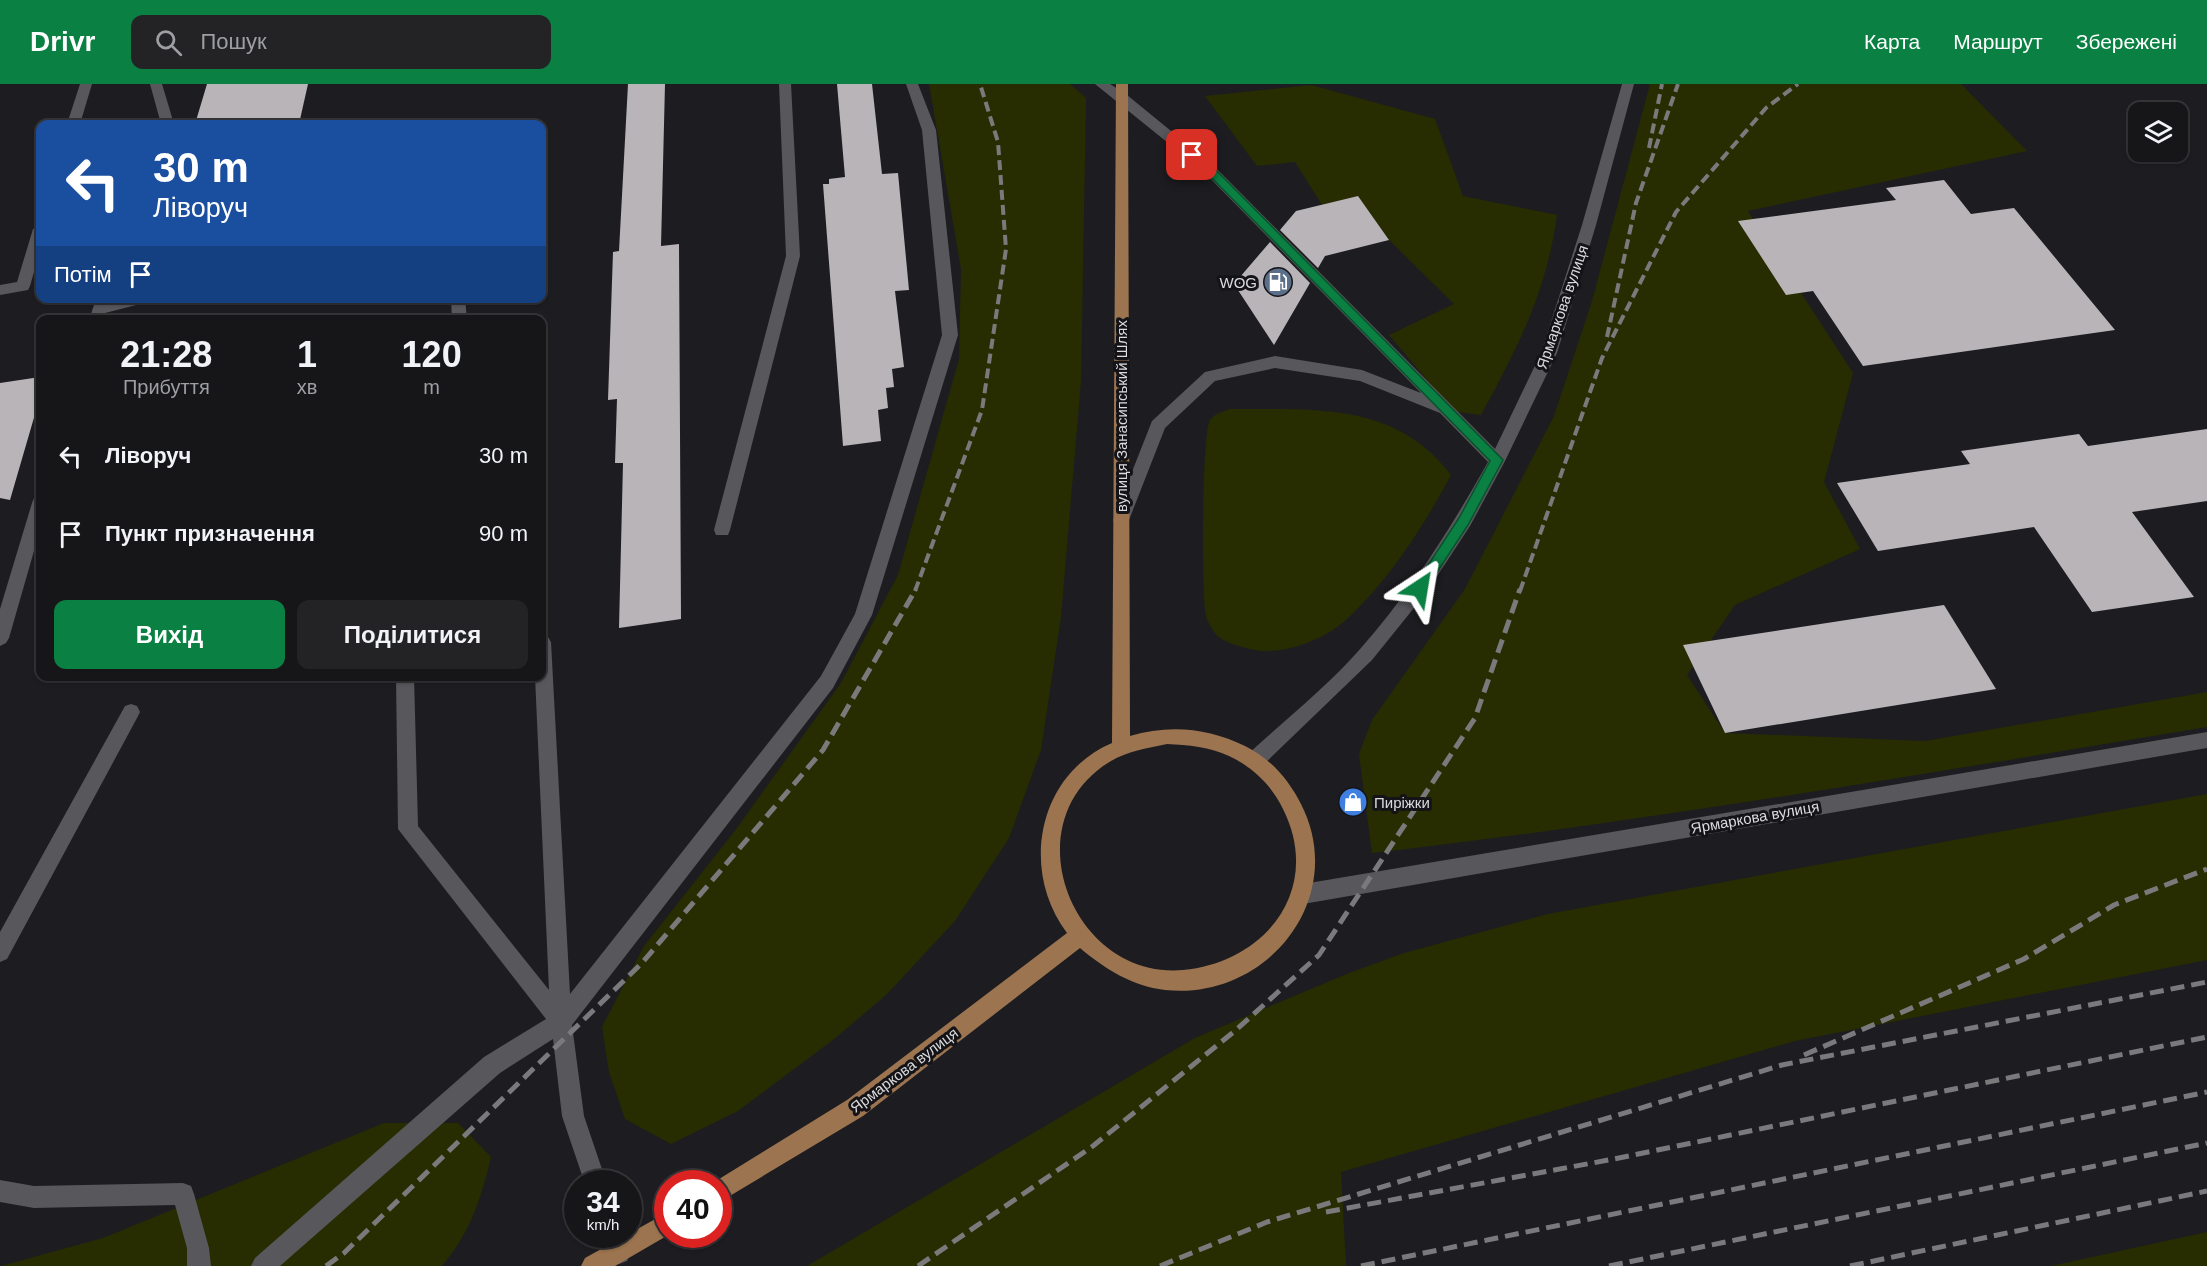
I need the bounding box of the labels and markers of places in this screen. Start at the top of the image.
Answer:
pin [1166,129,1217,180]
fuel station icon: WOG [1262,266,1294,298]
place label: WOG [1220,274,1257,291]
shop icon: Пиріжки [1337,786,1369,818]
place label: Пиріжки [1374,794,1430,811]

